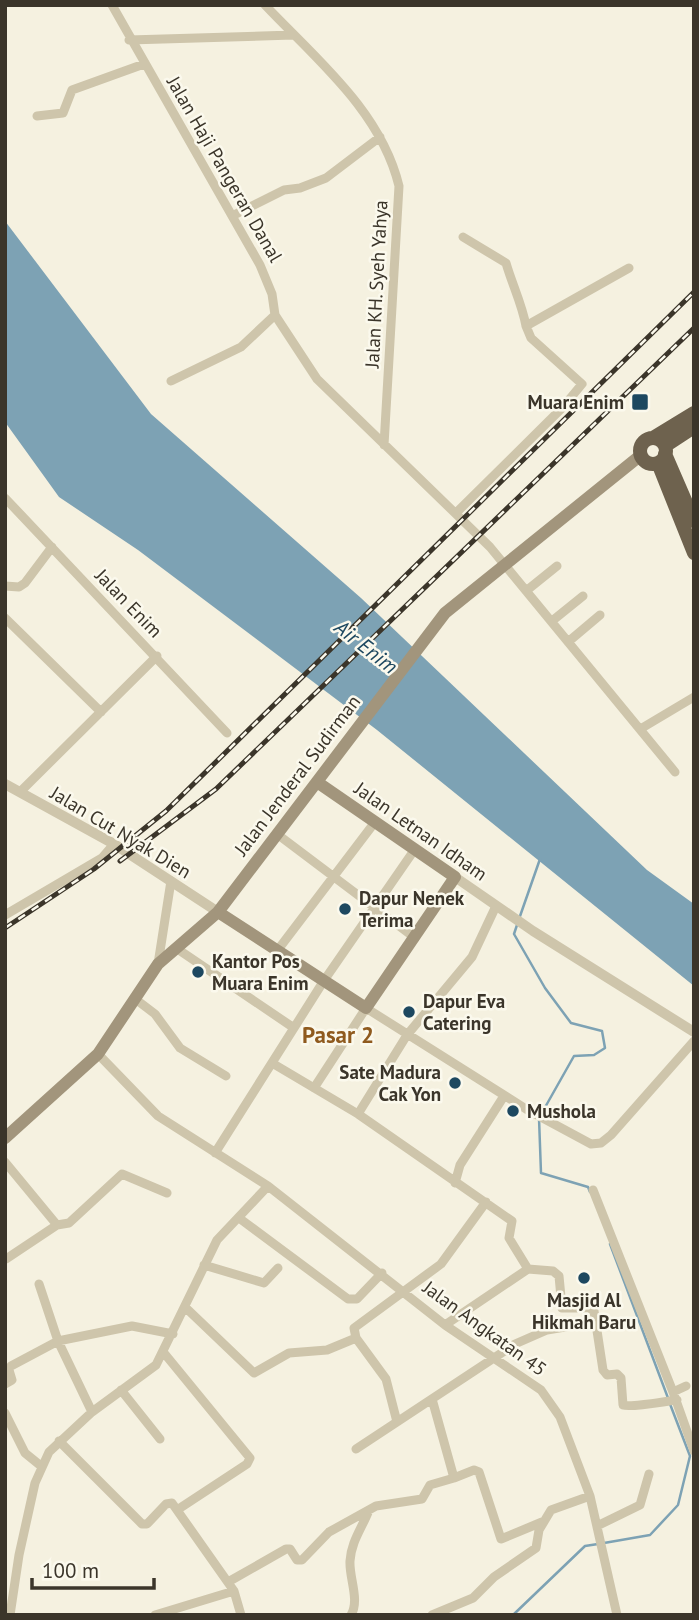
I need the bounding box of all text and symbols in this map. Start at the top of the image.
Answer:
street label: Jalan Haji Pangeran Danal [161,71,288,267]
street label: Jalan KH. Syeh Yahya [360,199,392,370]
place label: Muara Enim [528,390,624,414]
marker: Muara Enim [630,392,650,412]
street label: Jalan Enim [90,563,168,642]
water label: Air Enim [329,613,403,680]
street label: Jalan Jenderal Sudirman [228,690,365,861]
street label: Jalan Letnan Idham [349,776,492,886]
street label: Jalan Cut Nyak Dien [45,780,196,883]
place label: Dapur Nenek Terima [359,886,465,932]
marker: Dapur Nenek Terima [337,901,353,917]
place label: Kantor Pos Muara Enim [212,949,308,995]
marker: Kantor Pos Muara Enim [190,964,206,980]
place label: Dapur Eva Catering [423,989,505,1035]
marker: Dapur Eva Catering [401,1004,417,1020]
district label: Pasar 2 [302,1020,374,1049]
place label: Sate Madura Cak Yon [339,1060,441,1106]
marker: Sate Madura Cak Yon [447,1075,463,1091]
place label: Mushola [527,1099,596,1123]
marker: Mushola [505,1103,521,1119]
marker: Masjid Al Hikmah Baru [576,1270,592,1286]
street label: Jalan Angkatan 45 [418,1274,552,1381]
place label: Masjid Al Hikmah Baru [532,1288,636,1334]
scale bar [32,1546,154,1590]
text: 100 m [42,1557,99,1584]

